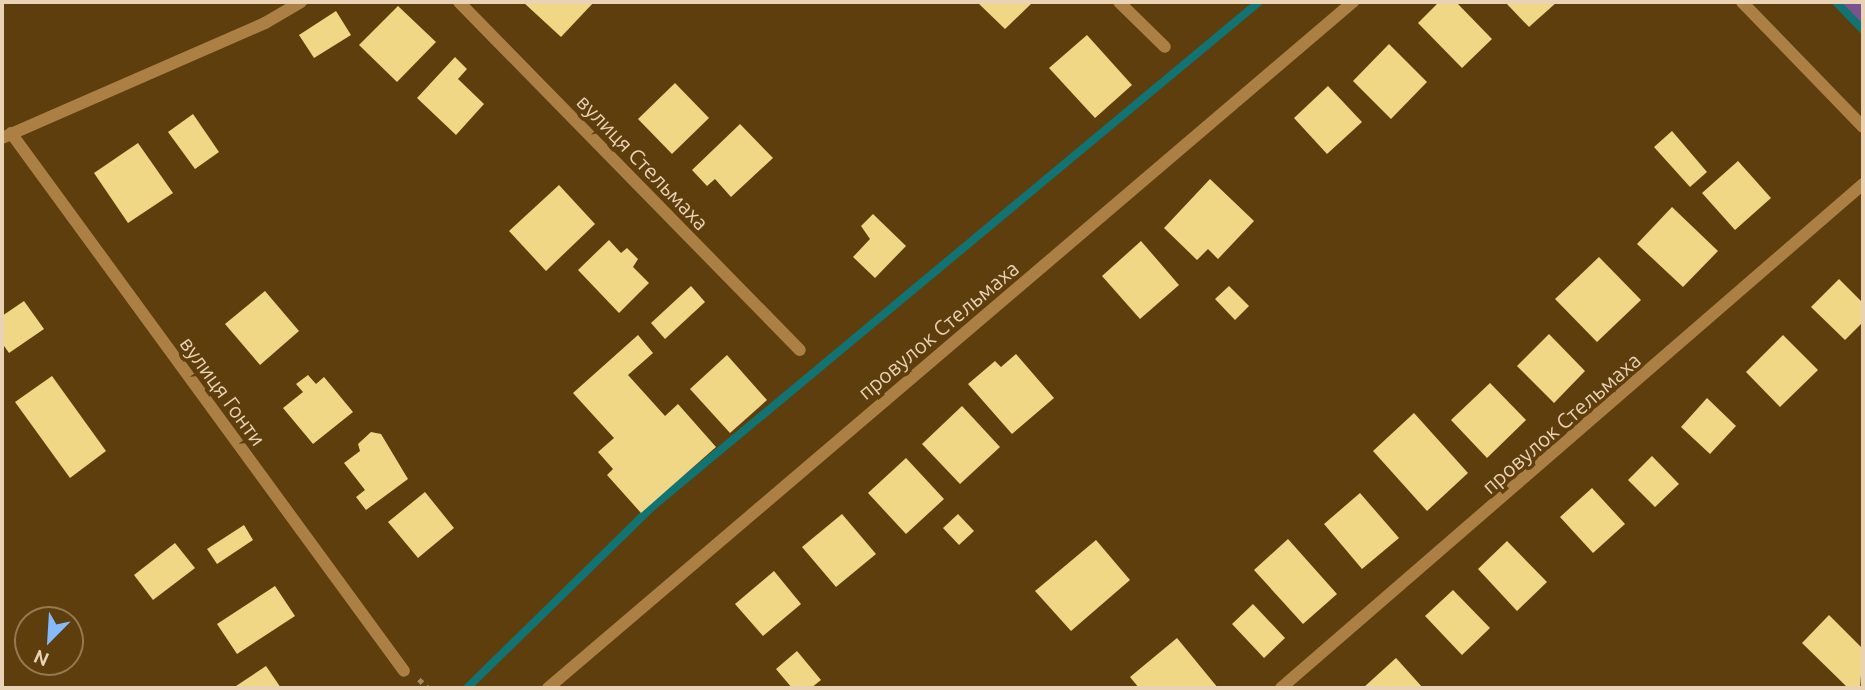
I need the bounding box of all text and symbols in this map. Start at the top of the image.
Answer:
street label: вулиця Стельмаха [572,89,714,235]
street label: провулок Стельмаха [852,255,1024,405]
street label: вулиця Гонти [175,331,271,451]
street label: провулок Стельмаха [1476,347,1646,499]
north arrow [14,606,84,676]
text: N [30,645,52,671]

